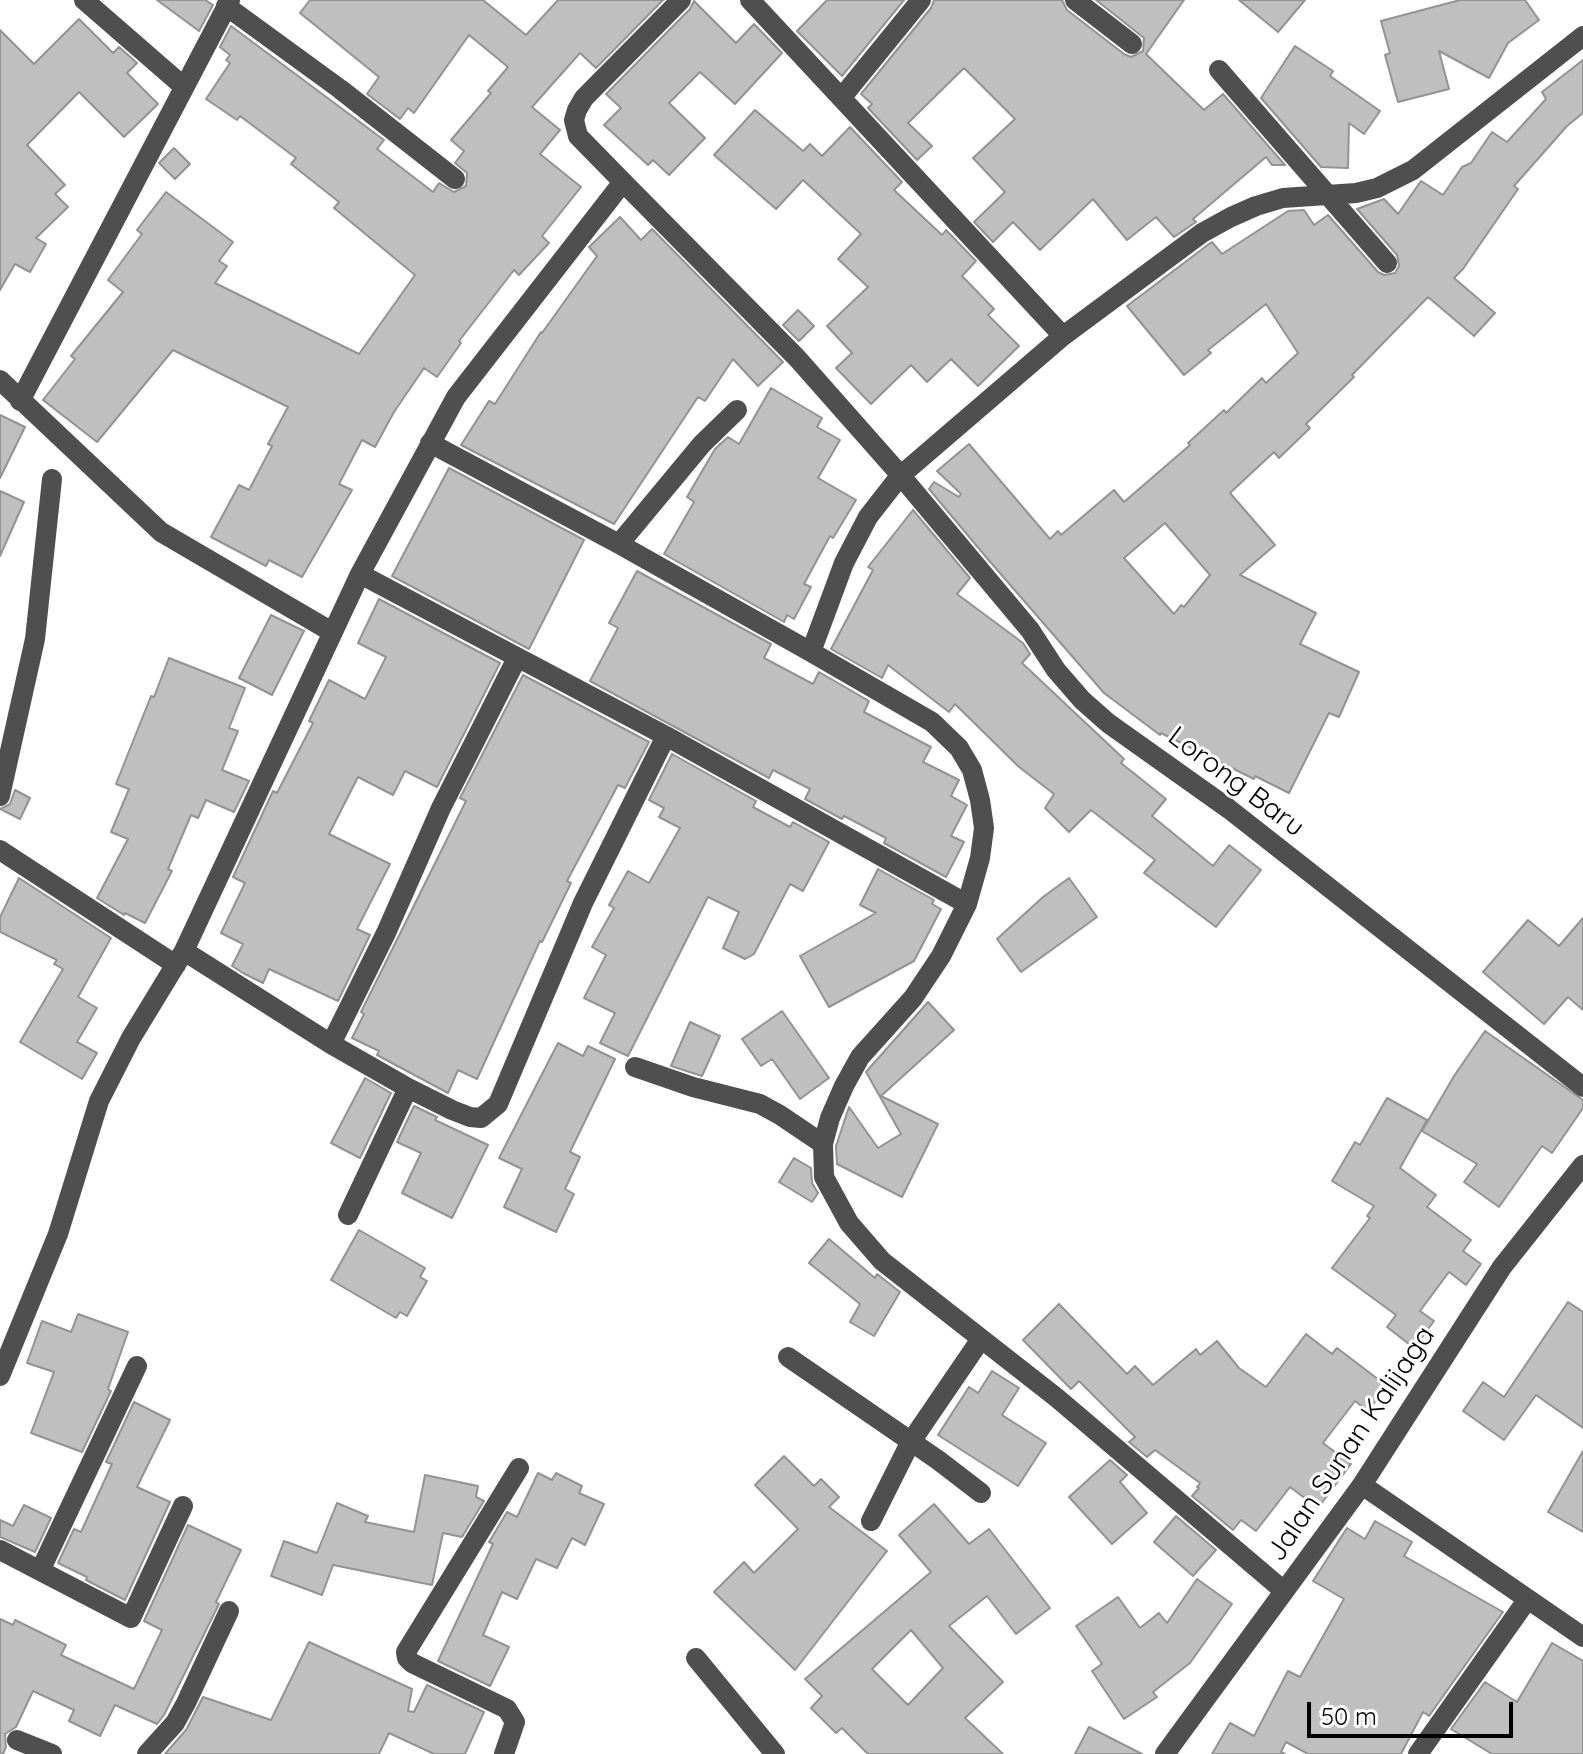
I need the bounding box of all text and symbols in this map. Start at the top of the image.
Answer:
street label: Lorong Baru [1161,720,1311,844]
street label: Jalan Sunan Kalijaga [1260,1320,1442,1568]
scale bar [1311,1686,1517,1736]
text: 50 m [1321,1701,1377,1731]

